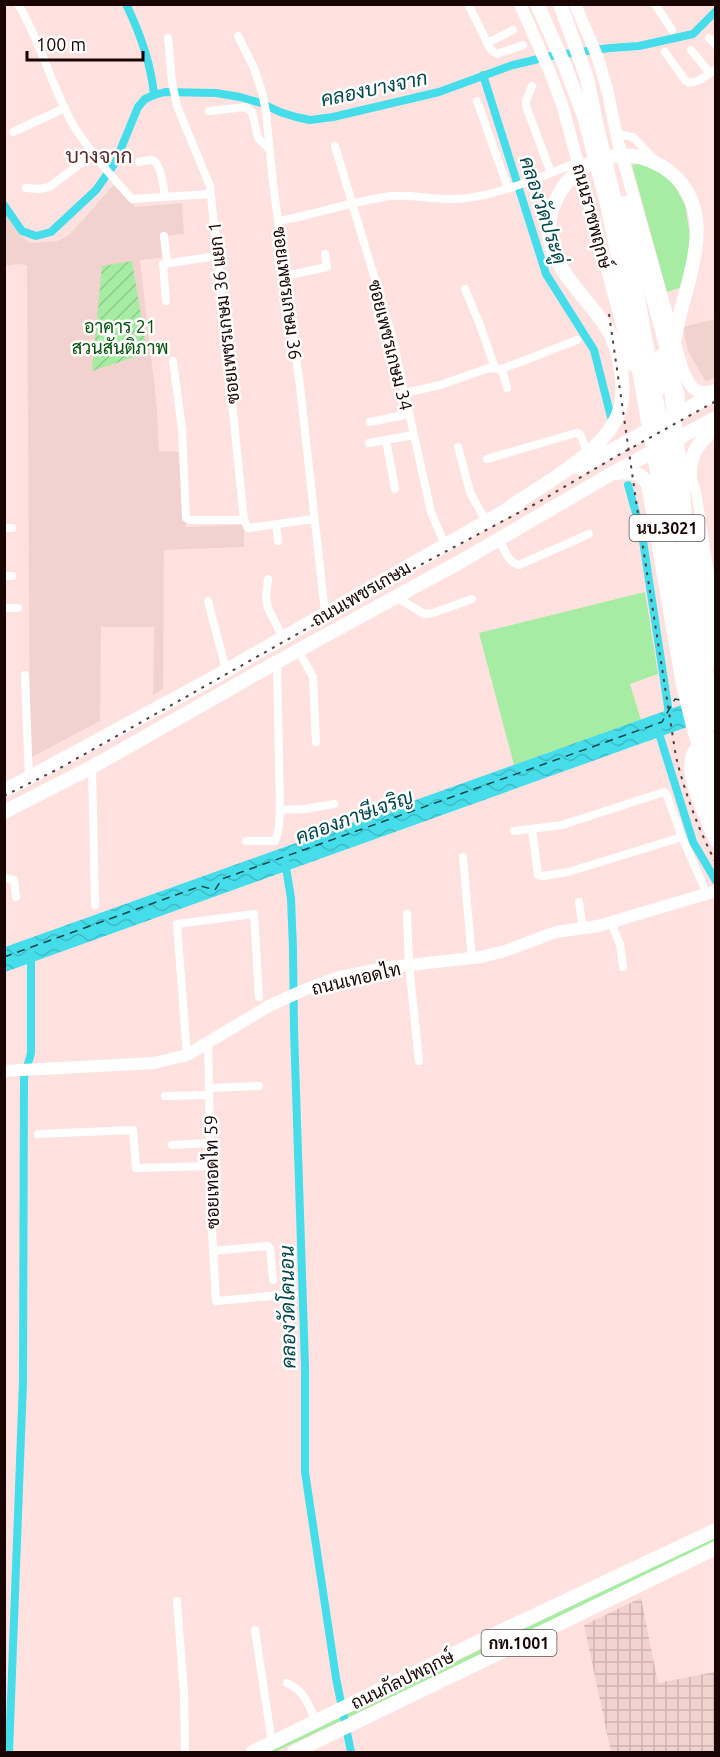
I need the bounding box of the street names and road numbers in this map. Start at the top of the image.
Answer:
street label: ถนนราชพฤกษ์ [567,161,619,272]
street label: ซอยเพชรเกษม 36 แยก 1 [203,221,243,405]
street label: ซอยเพชรเกษม 36 [270,225,306,361]
street label: ซอยเพชรเกษม 34 [365,278,417,412]
road number: นบ.3021 [630,515,704,541]
street label: ถนนเพชรเกษม [308,557,414,629]
street label: ถนนเทอดไท [309,956,403,998]
street label: ซอยเทอดไท 59 [198,1115,222,1229]
road number: กท.1001 [482,1630,556,1656]
street label: ถนนกัลปพฤกษ์ [346,1643,458,1714]

